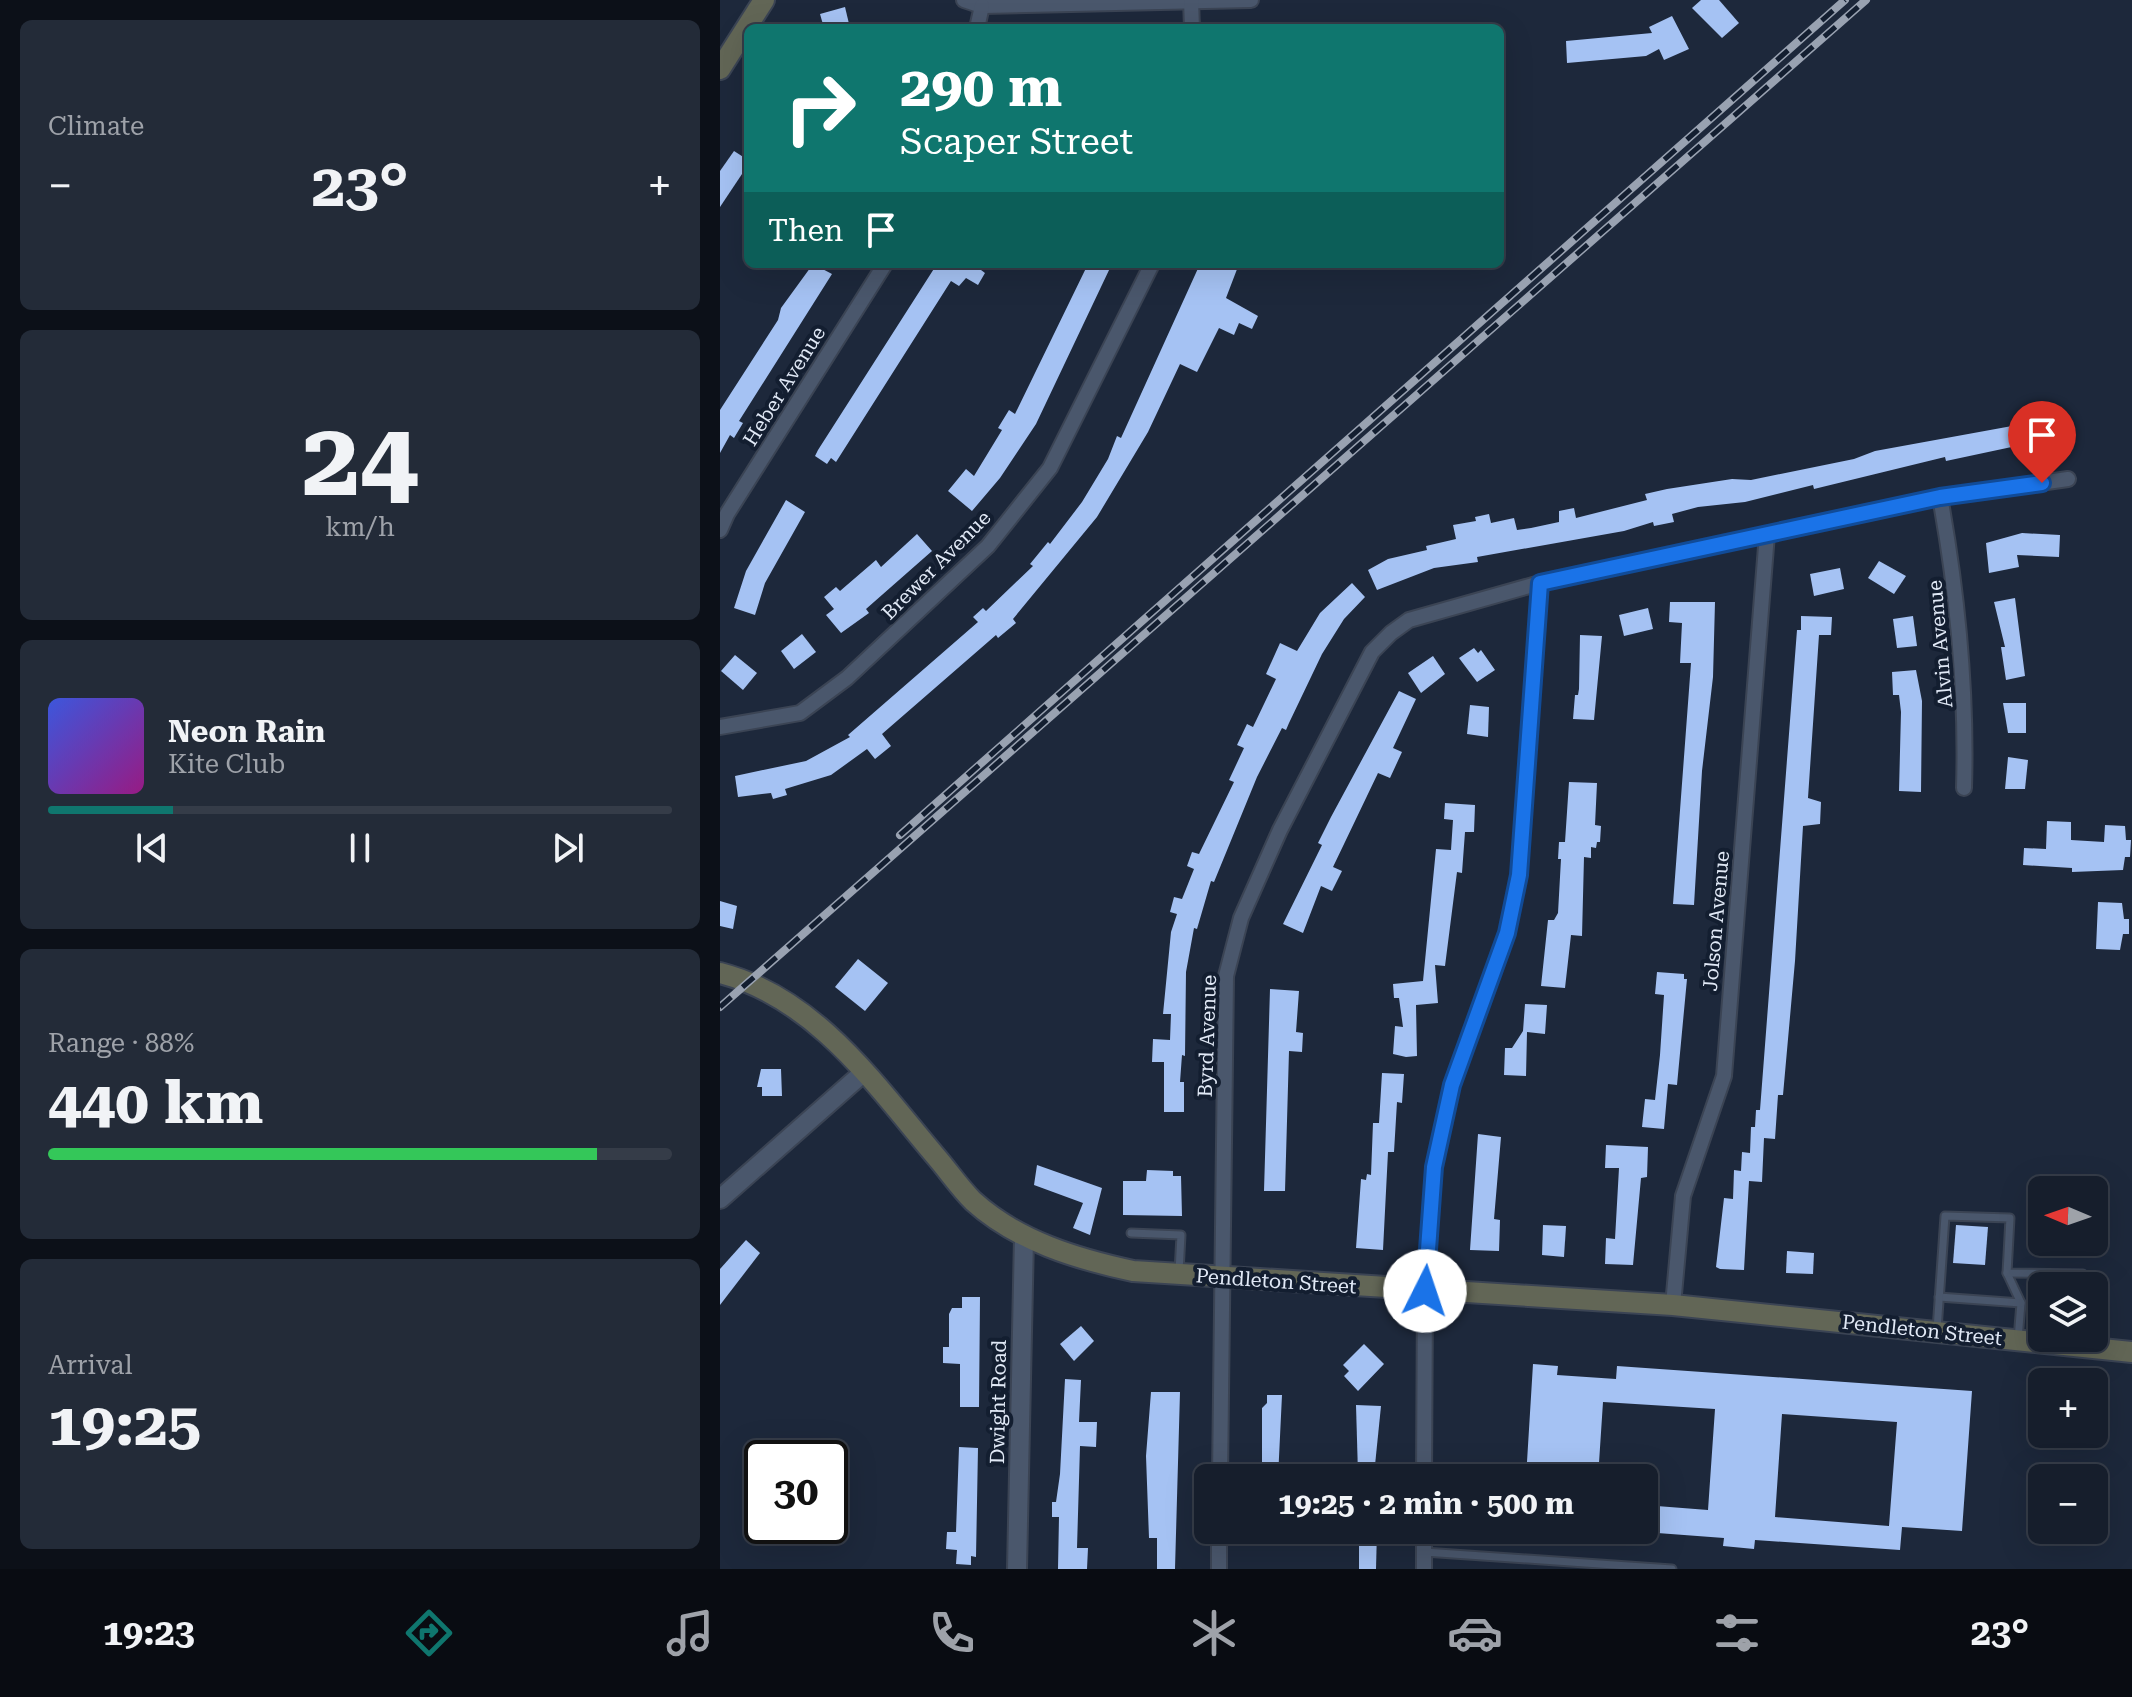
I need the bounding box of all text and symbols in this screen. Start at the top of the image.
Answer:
text: 290 m [900,54,1062,120]
icon: right [768,56,872,160]
text: Climate [48,111,144,141]
text: Scaper Street [900,121,1133,163]
text: 23° [311,150,409,221]
text: − [48,160,73,212]
text: + [647,160,672,212]
icon: arrive [859,208,903,252]
text: Then [768,213,843,248]
street label: Heber Avenue [738,322,830,450]
text: 24 [302,399,418,520]
pin [2008,401,2076,483]
icon: arrive [2020,413,2064,457]
street label: Brewer Avenue [877,505,996,624]
text: km/h [325,512,395,542]
street label: Alvin Avenue [1922,579,1958,709]
text: Neon Rain [168,714,325,749]
text: Kite Club [168,749,285,779]
icon: previous [130,826,174,870]
icon: pause [338,826,382,870]
icon: next [546,826,590,870]
street label: Jolson Avenue [1698,850,1734,992]
street label: Byrd Avenue [1193,974,1221,1098]
text: Range · 88% [48,1028,194,1058]
text: 440 km [48,1067,263,1138]
north arrow [2028,1176,2108,1256]
map controls [2028,1176,2108,1544]
position arrow [1383,1249,1467,1333]
street label: Pendleton Street [1195,1263,1358,1299]
button: layers [2028,1272,2108,1352]
street label: Pendleton Street [1841,1310,2004,1350]
street label: Dwight Road [985,1339,1011,1464]
text: Arrival [48,1350,133,1380]
button: + [2028,1368,2108,1448]
text: 19:25 [48,1389,201,1460]
speed limit sign: 30 [744,1440,848,1544]
button: − [2028,1464,2108,1544]
text: 19:25 · 2 min · 500 m [1278,1486,1574,1521]
icon: directions [401,1605,457,1661]
icon: music [662,1605,718,1661]
icon: phone [924,1605,980,1661]
icon: climate [1186,1605,1242,1661]
icon: car [1447,1605,1503,1661]
icon: filters [1709,1605,1765,1661]
text: 19:23 [103,1612,195,1654]
text: 23° [1971,1612,2029,1654]

